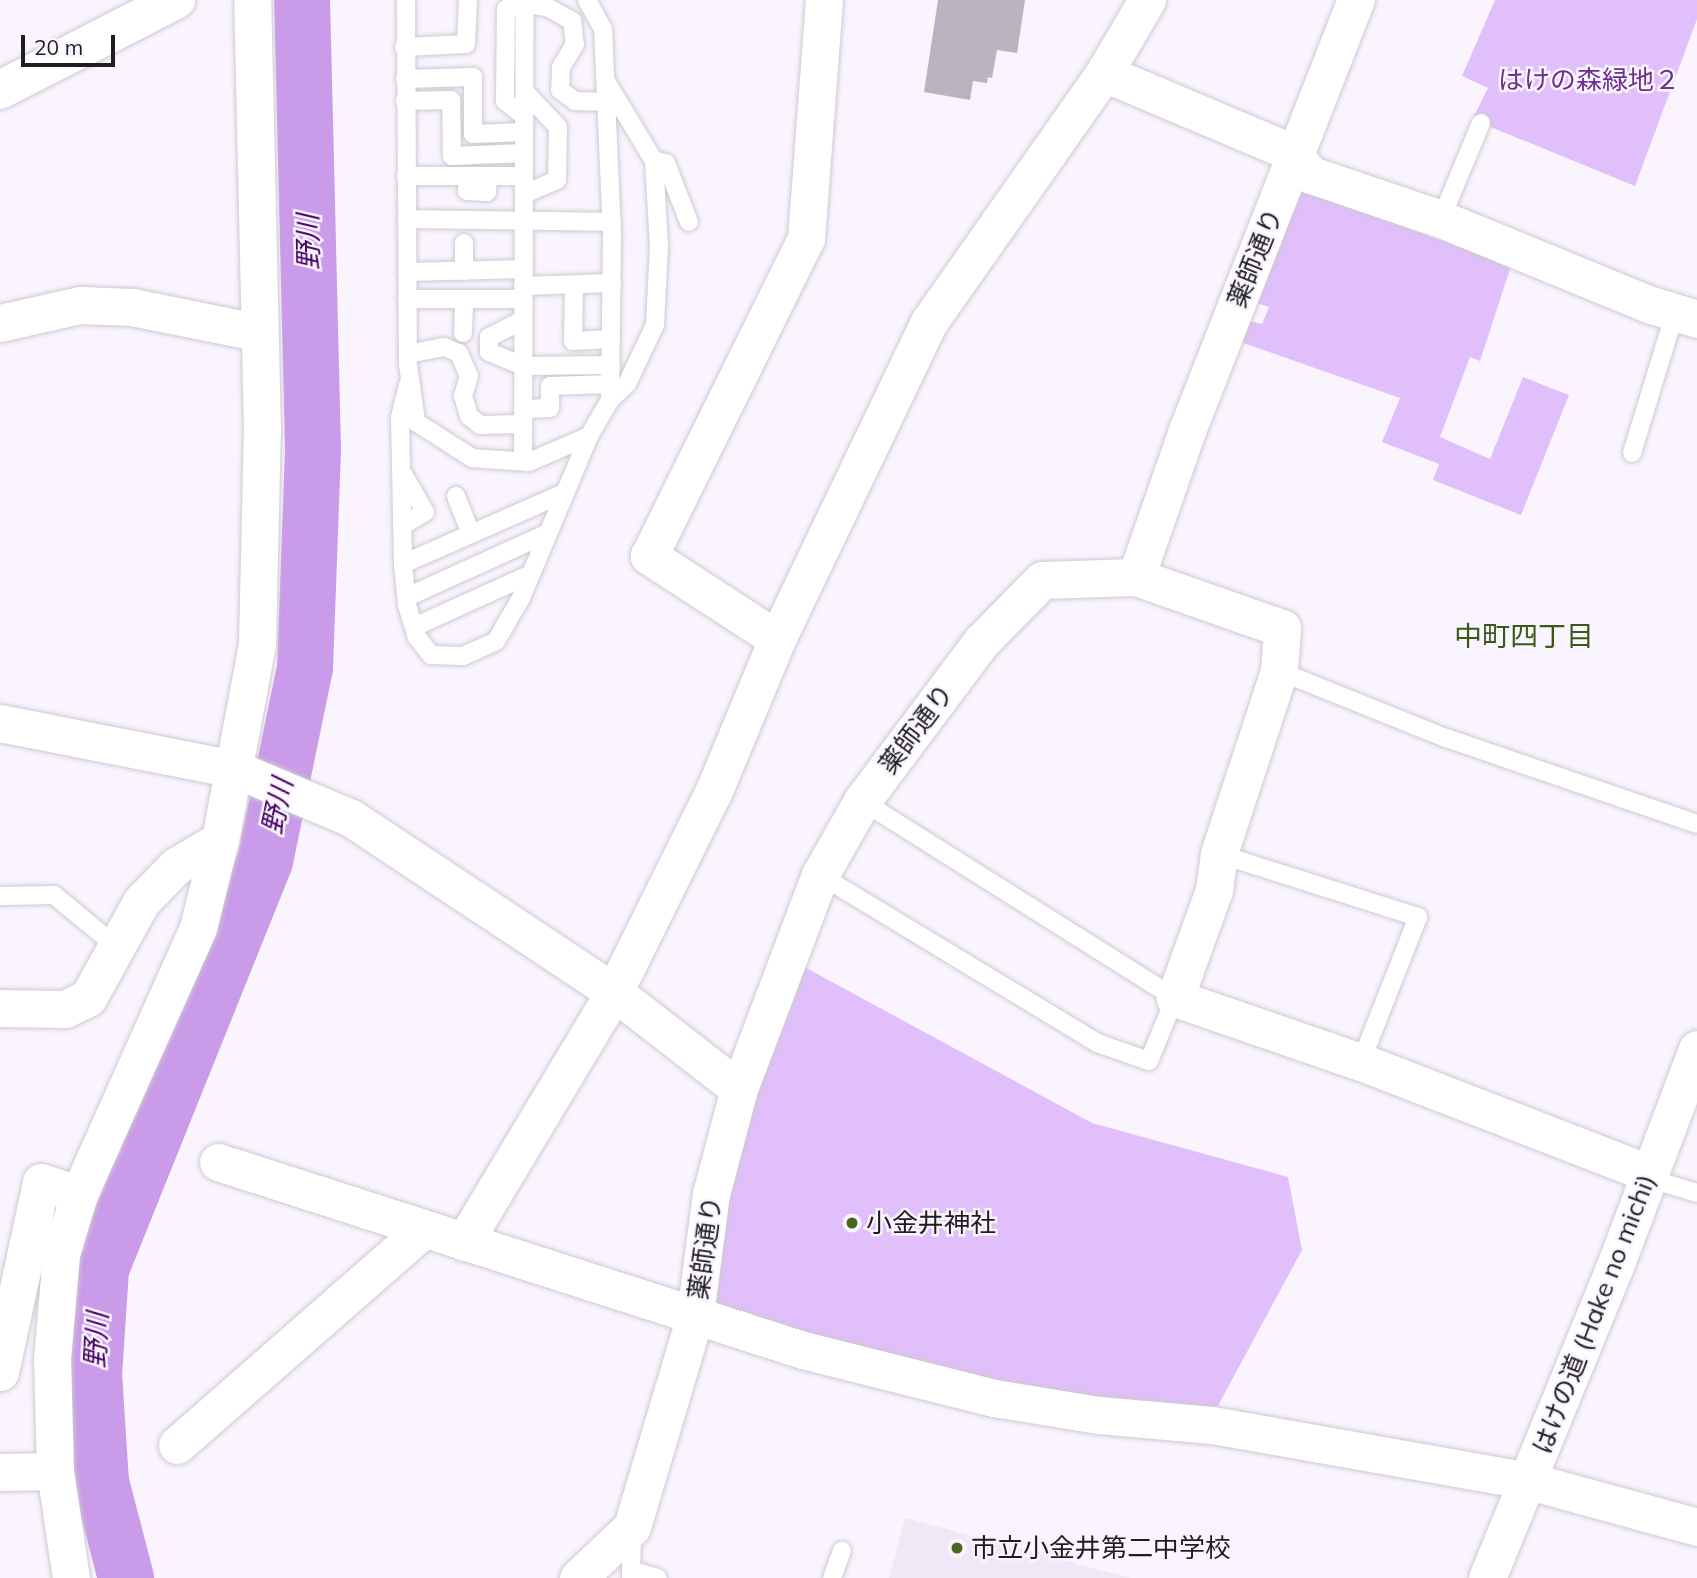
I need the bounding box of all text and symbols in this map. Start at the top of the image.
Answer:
scale bar [24,21,119,65]
text: 20 m [34,34,83,60]
park label: はけの森緑地２ [1498,64,1680,96]
street label: 薬師通り [1221,204,1289,312]
water label: 野川 [291,214,325,270]
district label: 中町四丁目 [1454,619,1594,653]
street label: 薬師通り [872,678,960,780]
water label: 野川 [255,775,299,837]
street label: はけの道 (Hake no michi) [1526,1170,1662,1458]
street label: 薬師通り [682,1194,728,1302]
place label: 小金井神社 [866,1207,996,1239]
marker: 小金井神社 [844,1215,860,1231]
water label: 野川 [78,1311,114,1369]
place label: 市立小金井第二中学校 [971,1532,1231,1564]
marker: 市立小金井第二中学校 [949,1540,965,1556]

